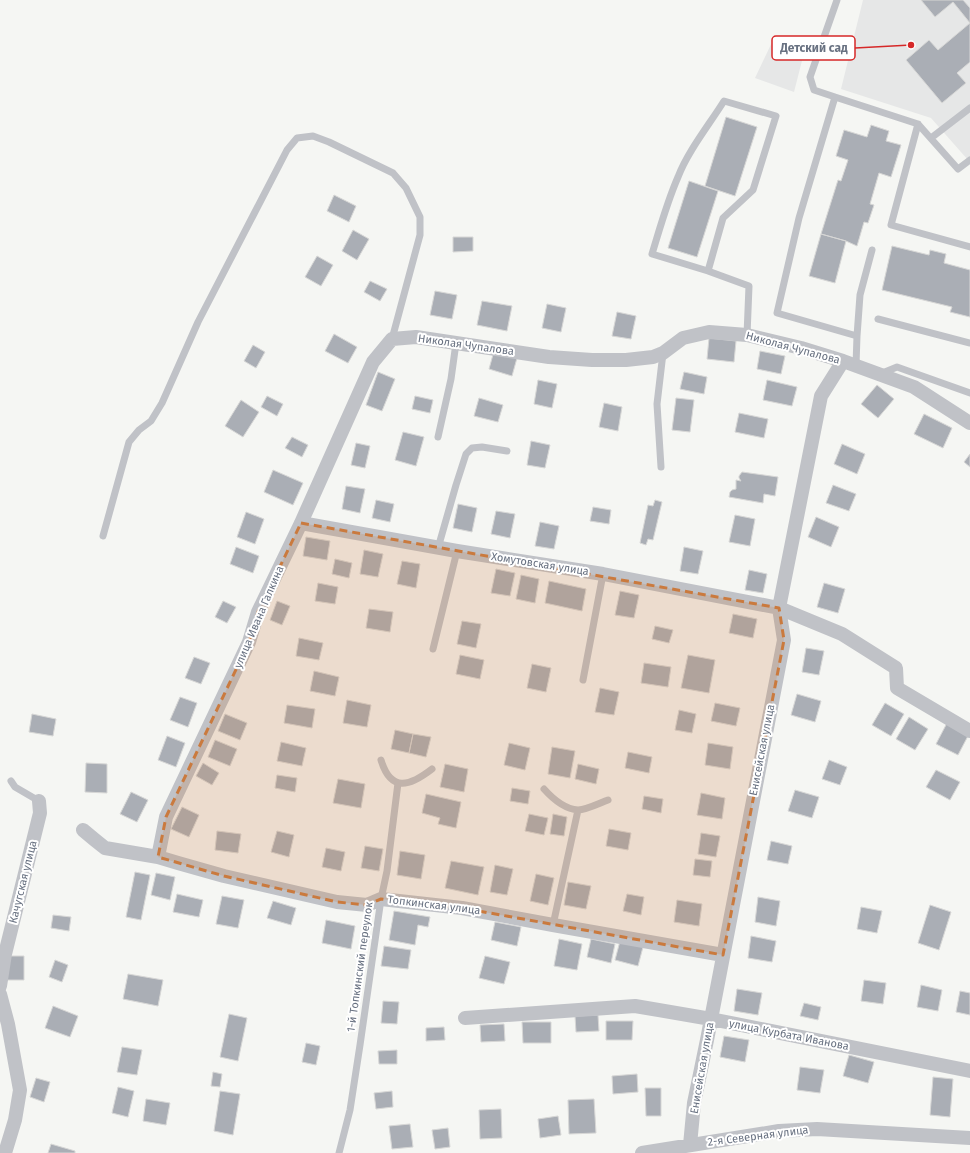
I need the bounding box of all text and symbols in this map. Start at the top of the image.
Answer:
callout: Детский сад [772,36,855,60]
text: Детский сад [779,41,848,55]
street label: Николая Чупалова [745,329,841,367]
street label: Николая Чупалова [417,332,515,358]
street label: Хомутовская улица [490,550,590,578]
street label: улица Ивана Галкина [231,564,287,670]
street label: Енисейская улица [747,703,777,797]
street label: Качугская улица [6,839,40,925]
street label: Топкинская улица [387,893,481,917]
street label: 1-й Топкинский переулок [344,901,376,1033]
street label: улица Курбата Иванова [728,1017,850,1053]
street label: Енисейская улица [688,1021,716,1115]
street label: 2-я Северная улица [707,1123,809,1149]

